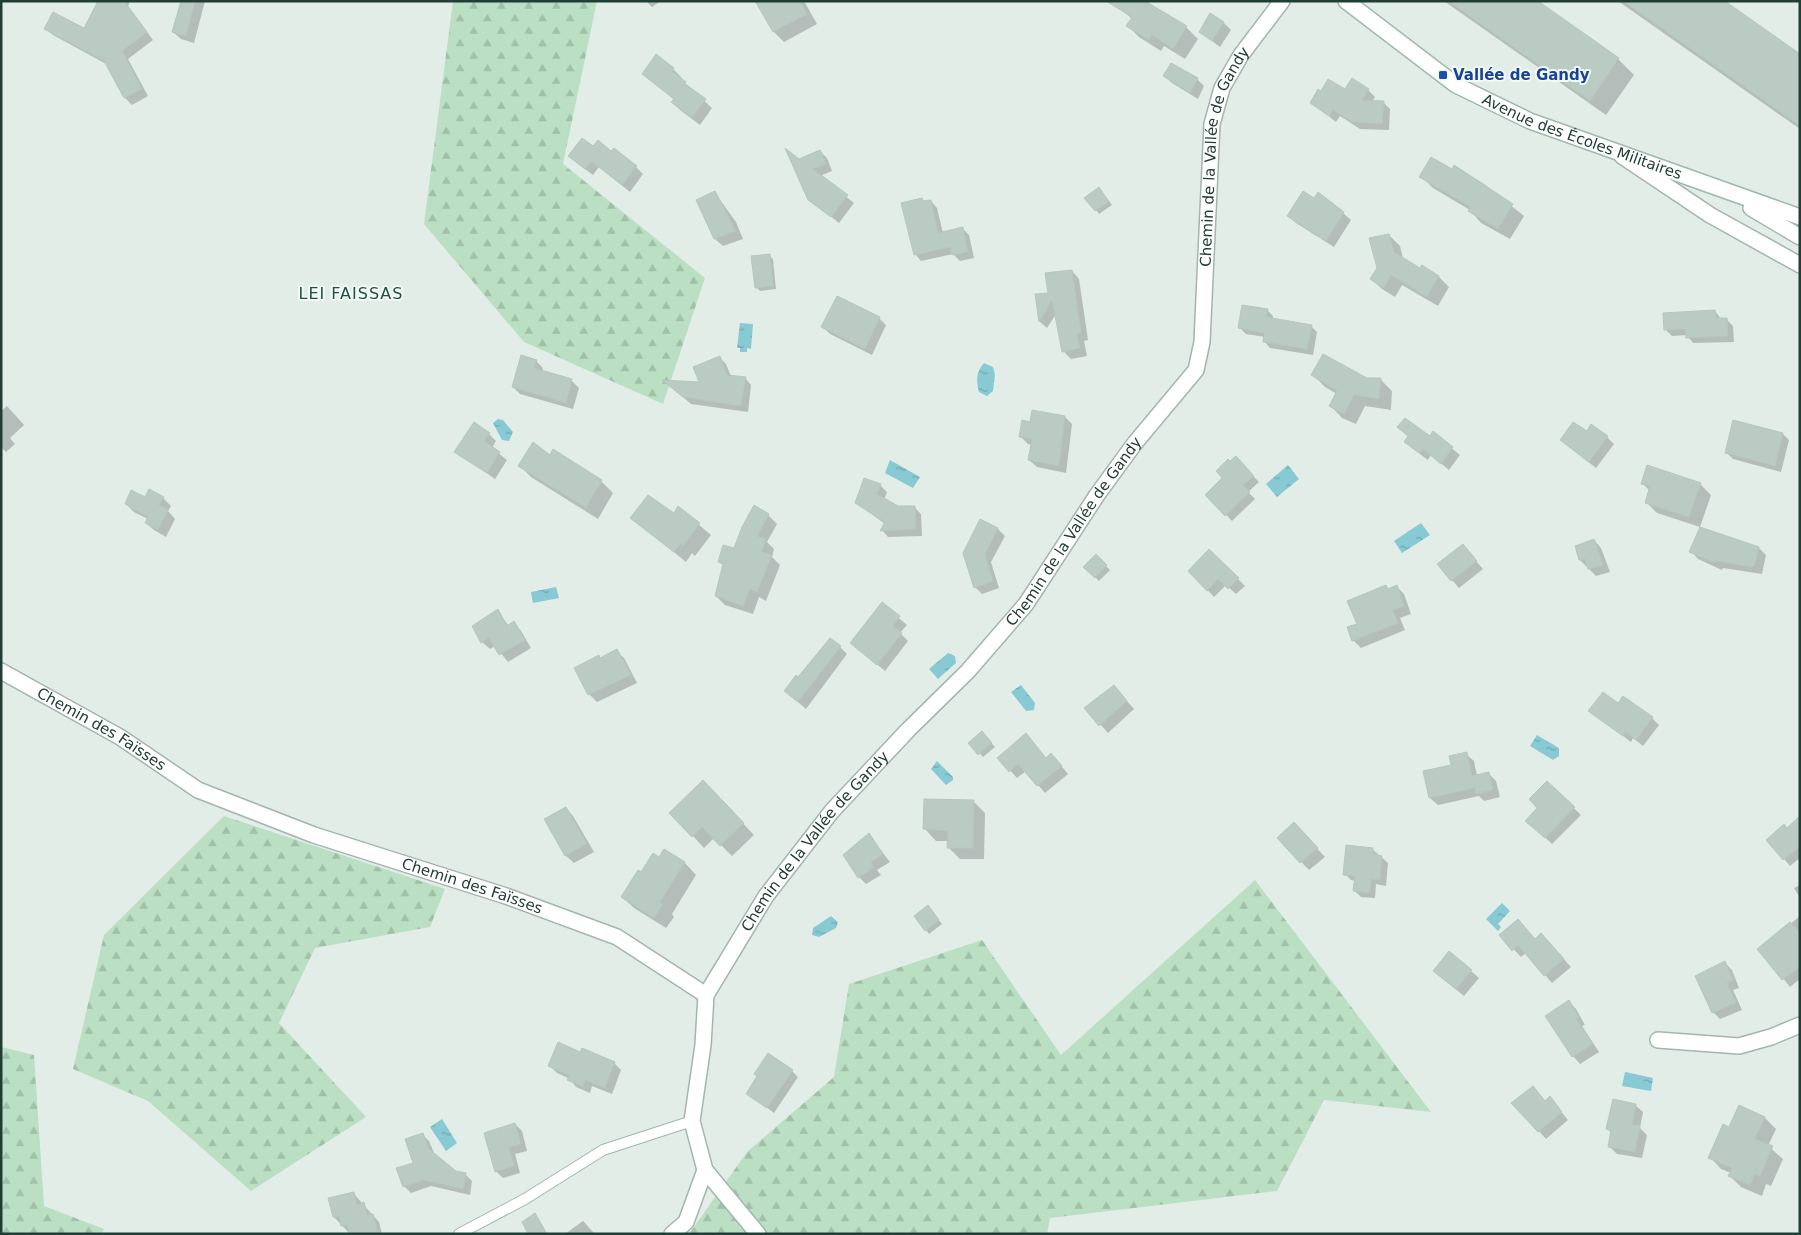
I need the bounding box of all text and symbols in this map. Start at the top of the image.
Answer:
street label: Chemin de la Vallée de Gandy [1196,43,1253,267]
place label: Vallée de Gandy [1453,66,1590,84]
marker: Vallée de Gandy [1437,69,1449,81]
street label: Avenue des Écoles Militaires [1479,90,1684,183]
district label: LEI FAISSAS [299,284,403,303]
street label: Chemin de la Vallée de Gandy [1002,433,1145,630]
street label: Chemin des Faïsses [34,684,169,775]
street label: Chemin de la Vallée de Gandy [738,747,893,935]
street label: Chemin des Faïsses [400,854,545,918]

